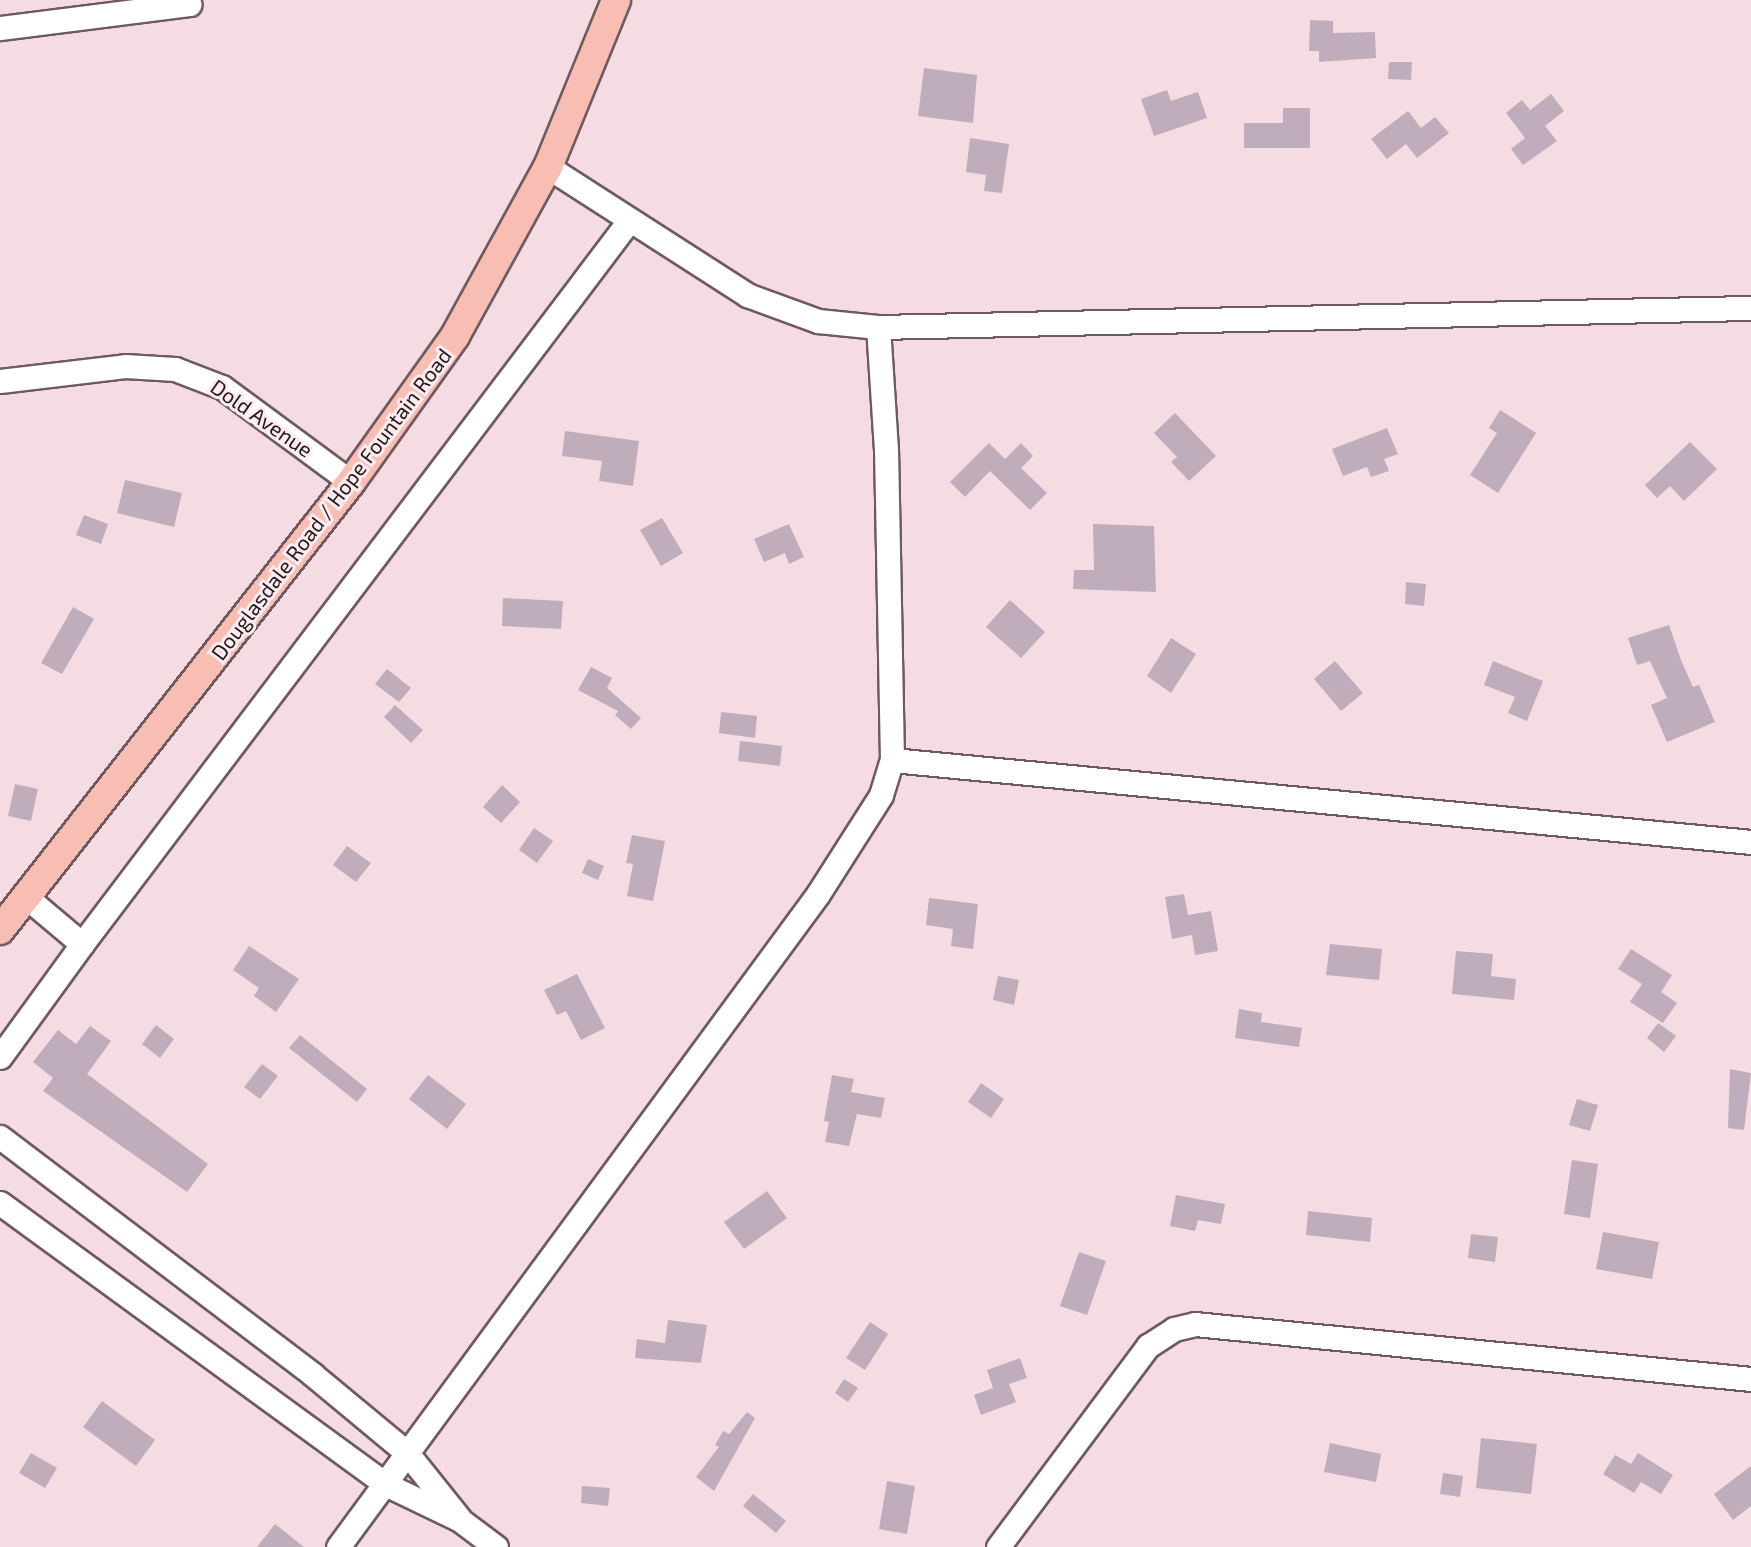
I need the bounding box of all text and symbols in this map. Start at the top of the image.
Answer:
street label: Douglasdale Road / Hope Fountain Road [206,343,456,665]
street label: Dold Avenue [206,373,318,463]

